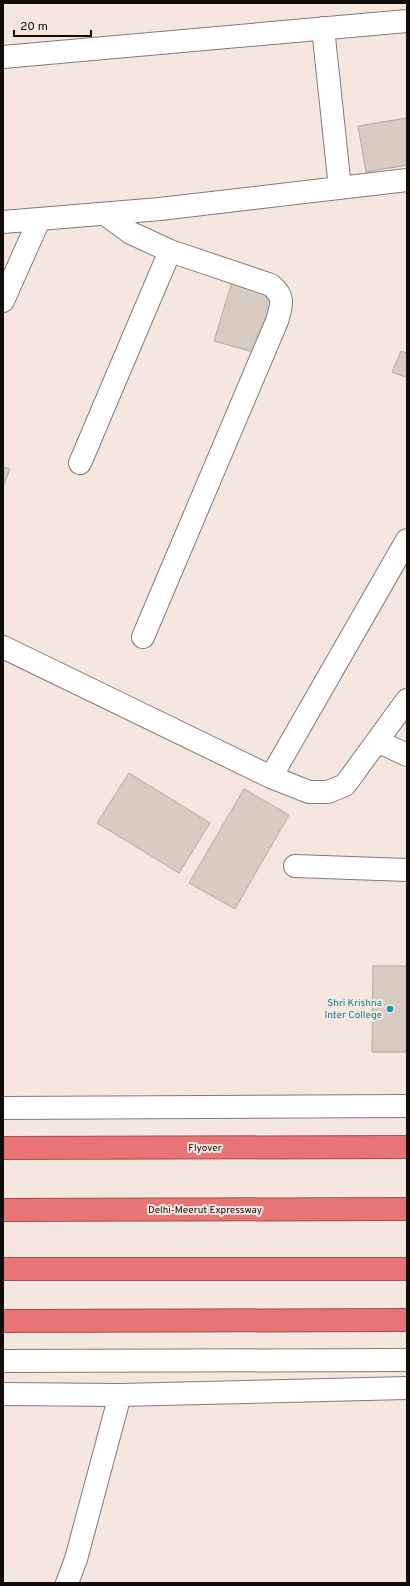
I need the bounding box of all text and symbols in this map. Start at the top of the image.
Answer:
scale bar [14,12,91,38]
text: 20 m [20,19,48,35]
place label: Shri Krishna Inter College [324,997,382,1022]
marker: Shri Krishna Inter College [385,1004,395,1014]
street label: Flyover [188,1142,222,1155]
street label: Delhi-Meerut Expressway [148,1204,262,1217]

